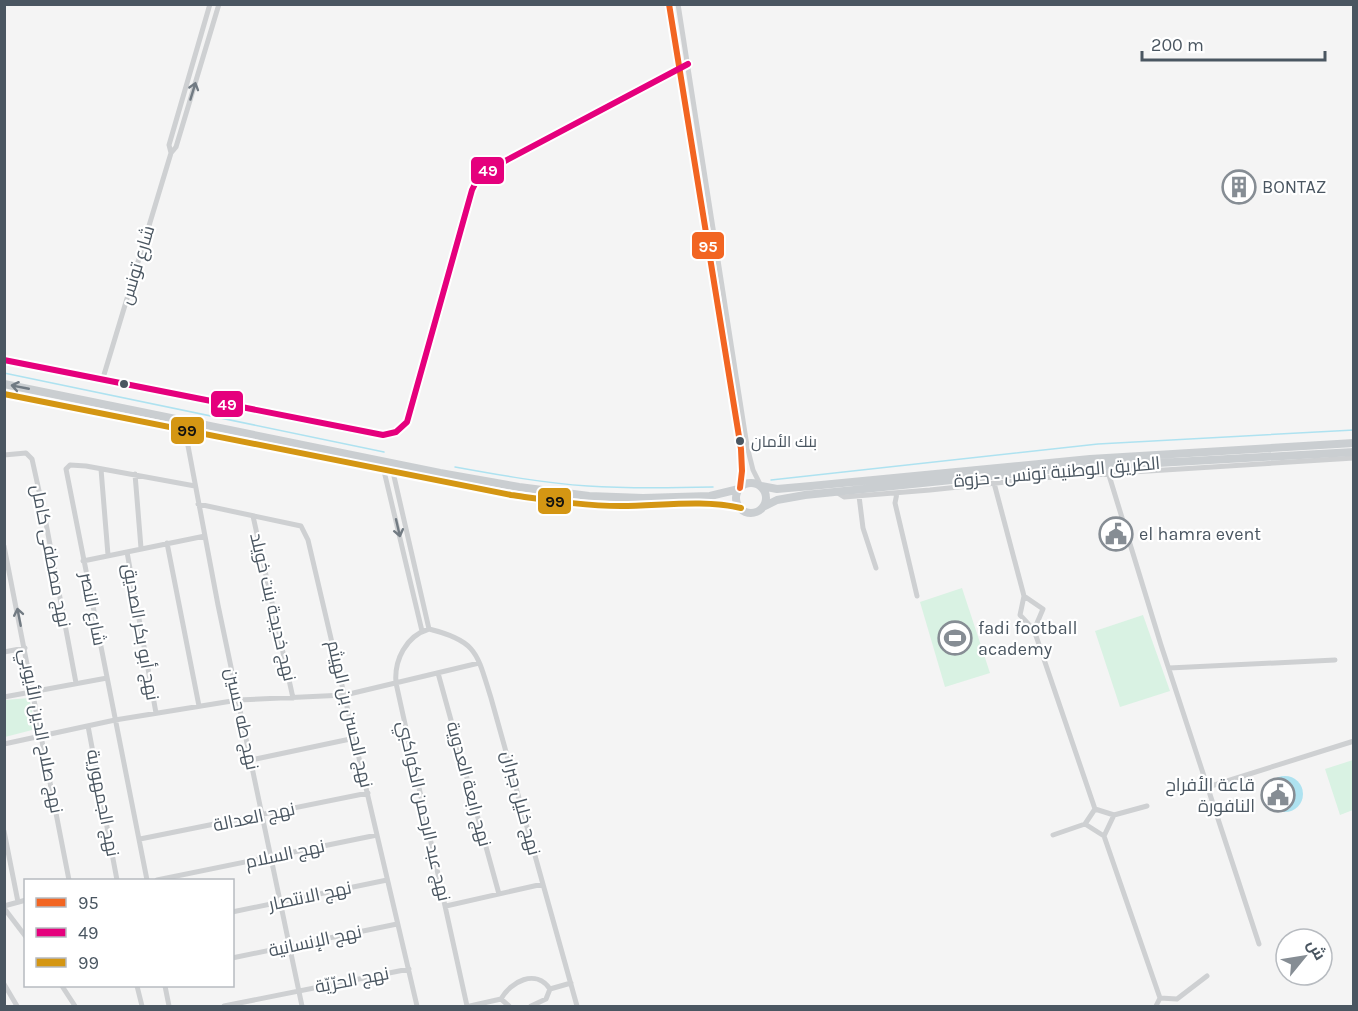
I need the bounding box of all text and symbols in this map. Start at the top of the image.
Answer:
scale bar [1142,24,1325,62]
text: 200 m [1151,34,1204,56]
one-way arrow [188,82,199,101]
line badge: 49 [470,156,505,185]
text: 49 [478,161,498,180]
building icon: BONTAZ [1221,169,1257,205]
place label: BONTAZ [1262,176,1326,198]
street label: شارع تونس [115,223,160,308]
line badge: 95 [691,231,725,260]
text: 95 [698,237,718,256]
unlabelled marker [118,378,130,390]
one-way arrow [11,381,31,392]
line badge: 49 [210,390,244,418]
text: 49 [217,395,237,414]
line badge: 99 [170,416,205,445]
text: 99 [177,421,197,440]
place label: بنك الأمان [751,432,817,452]
marker: بنك الأمان [734,435,746,447]
street label: الطريق الوطنية تونس - حزوة [953,452,1161,493]
street label: نهج مصطفى كامل [25,483,76,629]
line badge: 99 [537,487,572,515]
text: 99 [545,492,565,511]
public building icon: el hamra event [1098,516,1134,552]
one-way arrow [392,518,404,537]
place label: el hamra event [1139,523,1261,545]
street label: نهج خديجة بنت خويلد [244,531,301,684]
street label: نهج أبو بكر الصديق [117,562,164,702]
street label: شارع النصر [74,569,111,648]
one-way arrow [13,608,24,627]
place label: fadi football academy [978,617,1078,660]
sports icon: fadi football academy [937,620,973,656]
street label: نهج الحسن بن الهيثم [321,638,378,790]
street label: نهج صلاح الدين الأيوبي [11,647,68,816]
street label: نهج طه حسين [219,666,264,772]
street label: نهج عبد الرحمن الكواكبي [390,719,455,904]
street label: نهج رابعة العدوية [441,719,496,849]
street label: نهج الجمهورية [81,748,124,859]
street label: نهج خليل جبران [496,748,546,858]
place label: قاعة الأفراح النافورة [1165,774,1255,817]
public building icon: قاعة الأفراح النافورة [1260,777,1296,813]
street label: نهج العدالة [211,798,297,837]
street label: نهج السلام [243,835,327,874]
street label: نهج الانتصار [266,876,354,917]
legend [24,879,234,987]
text: 95 [78,892,99,914]
street label: نهج الإنسانية [266,920,364,963]
text: 49 [78,922,99,944]
north arrow [1274,927,1334,987]
text: ش [1303,936,1330,963]
text: 99 [78,952,99,974]
street label: نهج الحرّيّة [313,962,391,999]

